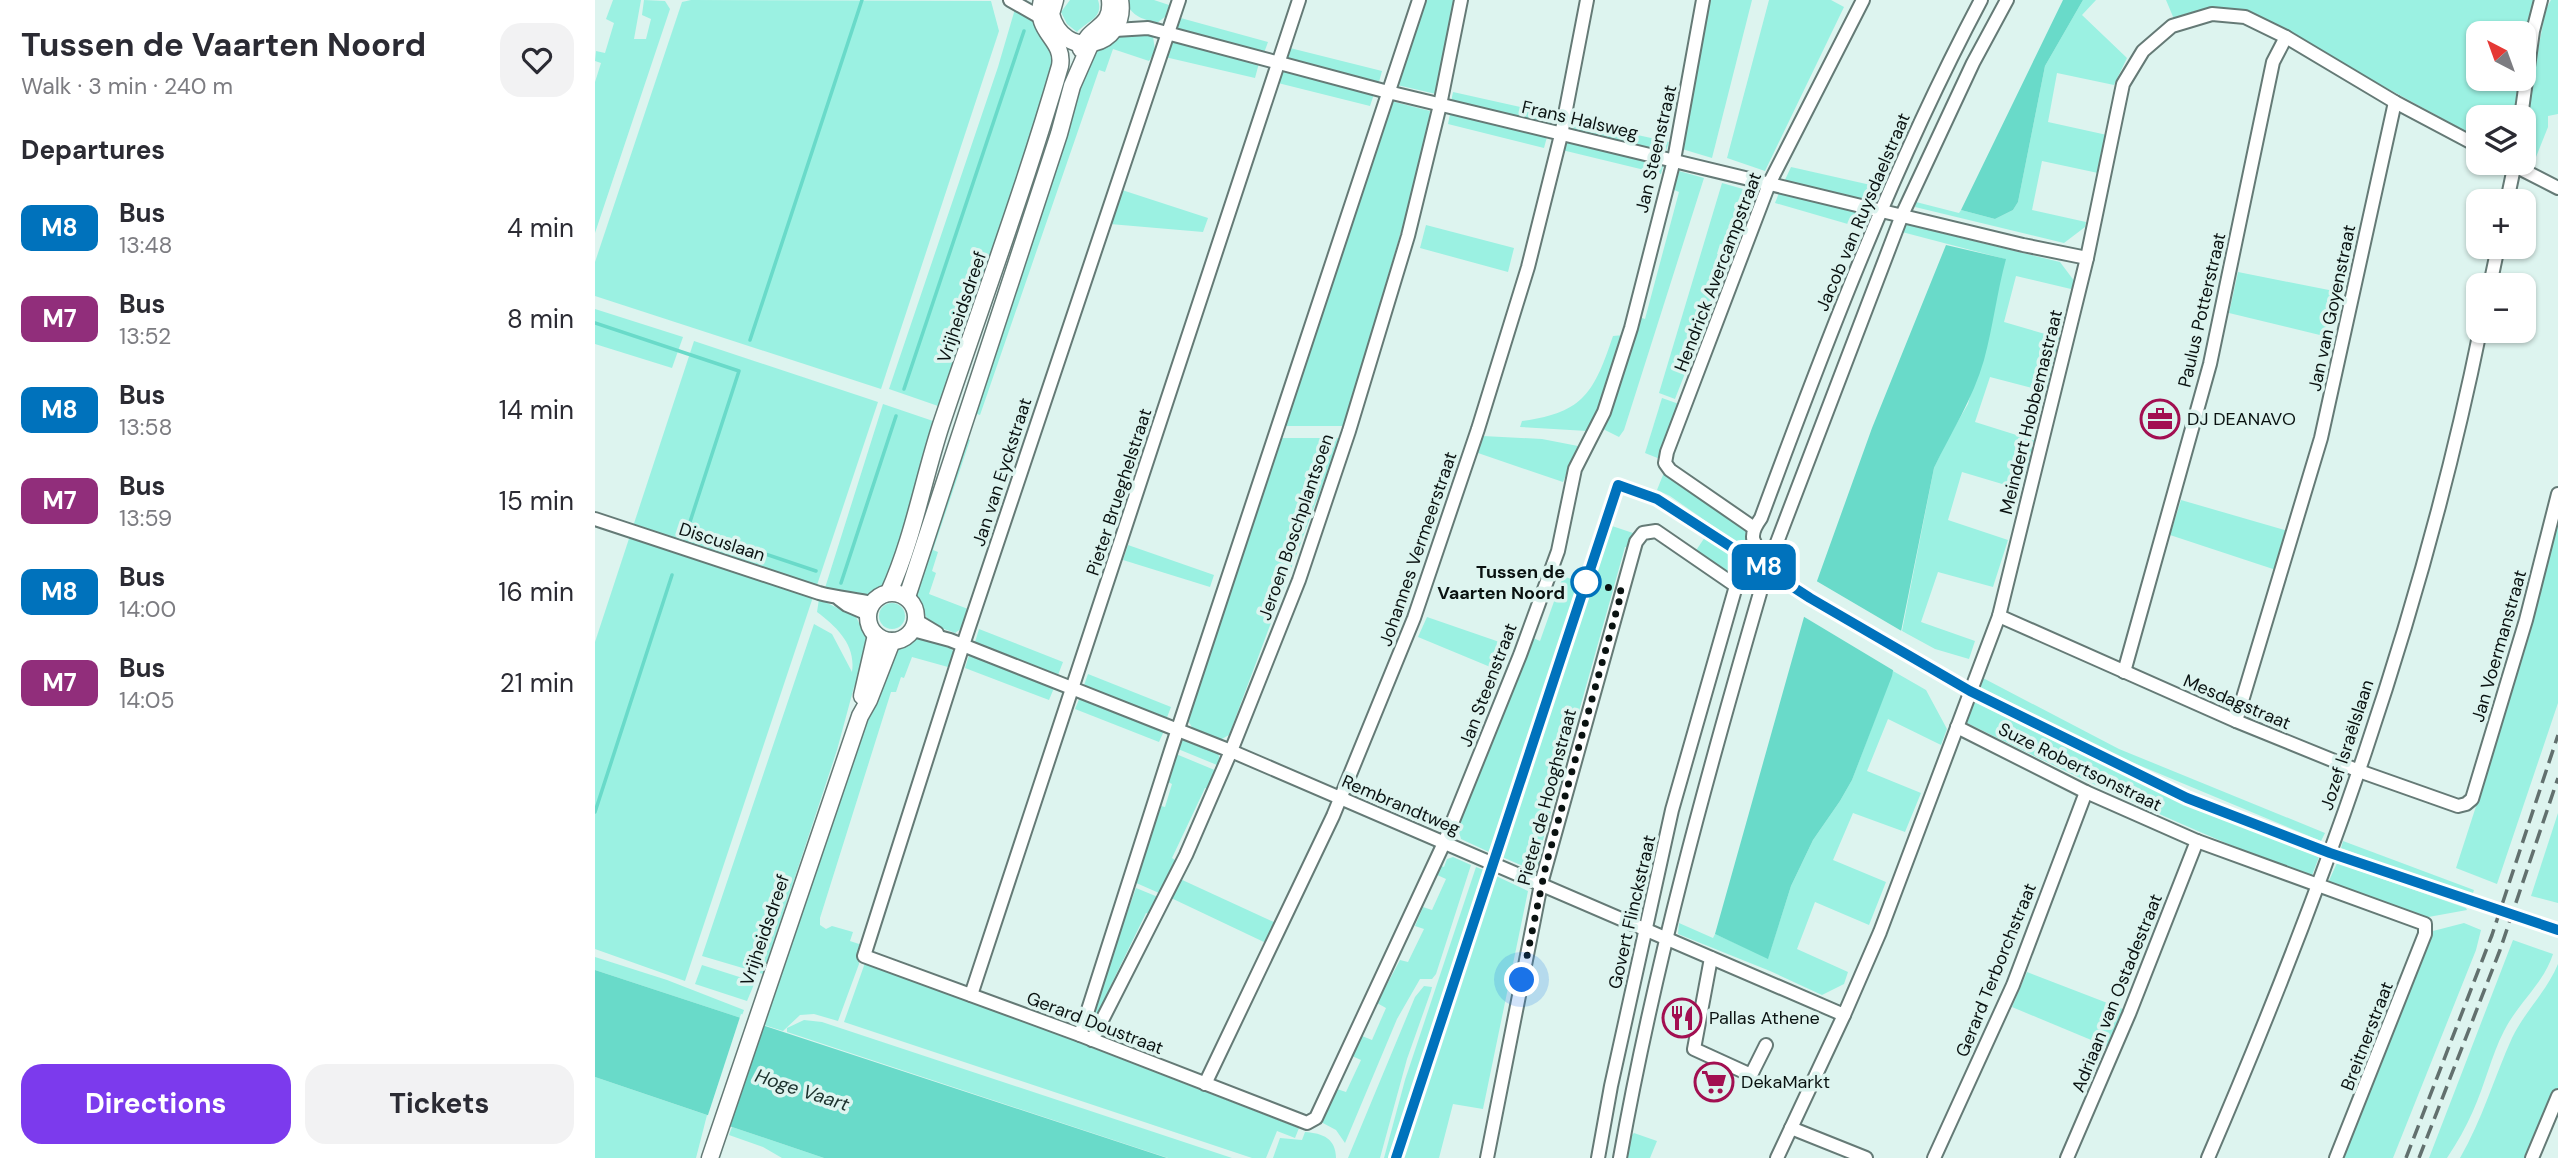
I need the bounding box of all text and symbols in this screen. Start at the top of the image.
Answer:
north arrow [2466,21,2536,91]
map controls [2466,21,2536,343]
text: Tussen de Vaarten Noord [21,23,426,66]
button: heart [500,23,574,97]
text: Walk · 3 min · 240 m [21,71,233,101]
street label: Jan Steenstraat [1630,83,1682,215]
street label: Frans Halsweg [1520,95,1640,145]
button: layers [2466,105,2536,175]
street label: Jacob van Ruysdaelstraat [1810,109,1916,315]
text: Departures [21,133,165,167]
street label: Hendrick Avercampstraat [1669,169,1767,375]
button: + [2466,189,2536,259]
text: Bus [119,196,165,230]
text: 4 min [507,211,574,245]
text: M8 [41,212,78,243]
street label: Jan van Goyenstraat [2303,222,2361,394]
text: 13:48 [119,230,172,260]
street label: Paulus Potterstraat [2173,230,2231,390]
street label: Vrijheidsdreef [932,248,992,366]
button: − [2466,273,2536,343]
text: Bus [119,287,165,321]
text: 8 min [507,302,574,336]
text: M7 [42,303,77,334]
street label: Meindert Hobbemastraat [1994,307,2068,517]
text: 13:52 [119,321,171,351]
text: Bus [119,378,165,412]
text: 14 min [499,393,574,427]
text: M8 [41,394,78,425]
street label: Jan van Eyckstraat [967,395,1037,549]
office icon: DJ DEANAVO [2139,398,2181,440]
street label: Pieter Brueghelstraat [1081,405,1157,579]
place label: DJ DEANAVO [2187,407,2296,431]
text: 13:58 [119,412,172,442]
street label: Jeroen Boschplantsoen [1253,431,1339,623]
street label: Johannes Vermeerstraat [1373,449,1463,649]
text: Bus [119,469,165,503]
text: 15 min [499,484,574,518]
text: M7 [42,485,77,516]
text: 13:59 [119,503,172,533]
street label: Discuslaan [676,517,768,567]
line badge: M8 [1733,544,1795,590]
text: M8 [1746,551,1782,582]
text: Bus [119,560,165,594]
place label: Tussen de Vaarten Noord [1437,560,1565,605]
marker: Tussen de Vaarten Noord [1571,567,1601,597]
street label: Jan Voermanstraat [2466,567,2532,725]
text: 16 min [498,575,574,609]
text: M8 [41,576,78,607]
text: 14:00 [119,594,176,624]
street label: Jan Steenstraat [1453,620,1523,750]
text: Bus [119,651,165,685]
text: 21 min [500,666,574,700]
text: M7 [42,667,77,698]
street label: Mesdagstraat [2180,669,2294,735]
street label: Jozef Israëlslaan [2315,677,2379,813]
text: 14:05 [119,685,175,715]
street label: Pieter de Hooghstraat [1512,706,1582,888]
street label: Suze Robertsonstraat [1994,717,2166,817]
street label: Rembrandtweg [1338,769,1464,841]
street label: Govert Flinckstraat [1603,833,1661,991]
street label: Vrijheidsdreef [735,871,795,989]
street label: Gerard Terborchstraat [1950,879,2042,1061]
street label: Adriaan van Ostadestraat [2066,890,2168,1096]
your location [1504,962,1539,997]
street label: Breitnerstraat [2335,978,2399,1094]
street label: Gerard Doustraat [1023,986,1167,1060]
restaurant icon: Pallas Athene [1661,997,1703,1039]
place label: Pallas Athene [1709,1006,1820,1030]
supermarket icon: DekaMarkt [1693,1061,1735,1103]
water label: Hoge Vaart [752,1063,853,1117]
button: Directions [21,1064,291,1144]
button: Tickets [305,1064,574,1144]
place label: DekaMarkt [1741,1070,1830,1094]

